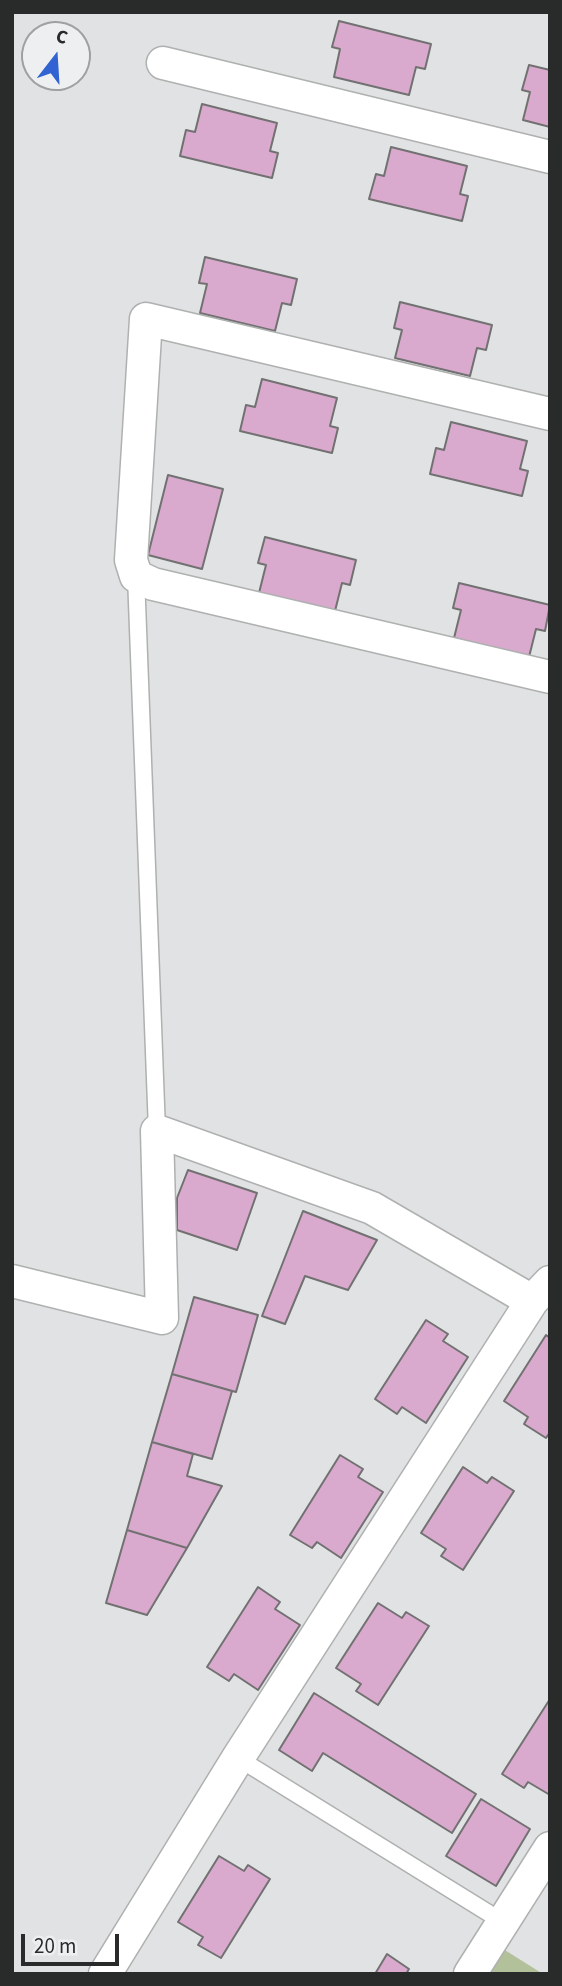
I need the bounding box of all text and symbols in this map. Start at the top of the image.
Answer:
north arrow [21,21,91,91]
text: С [52,23,71,52]
scale bar [24,1920,122,1964]
text: 20 m [34,1931,76,1961]

